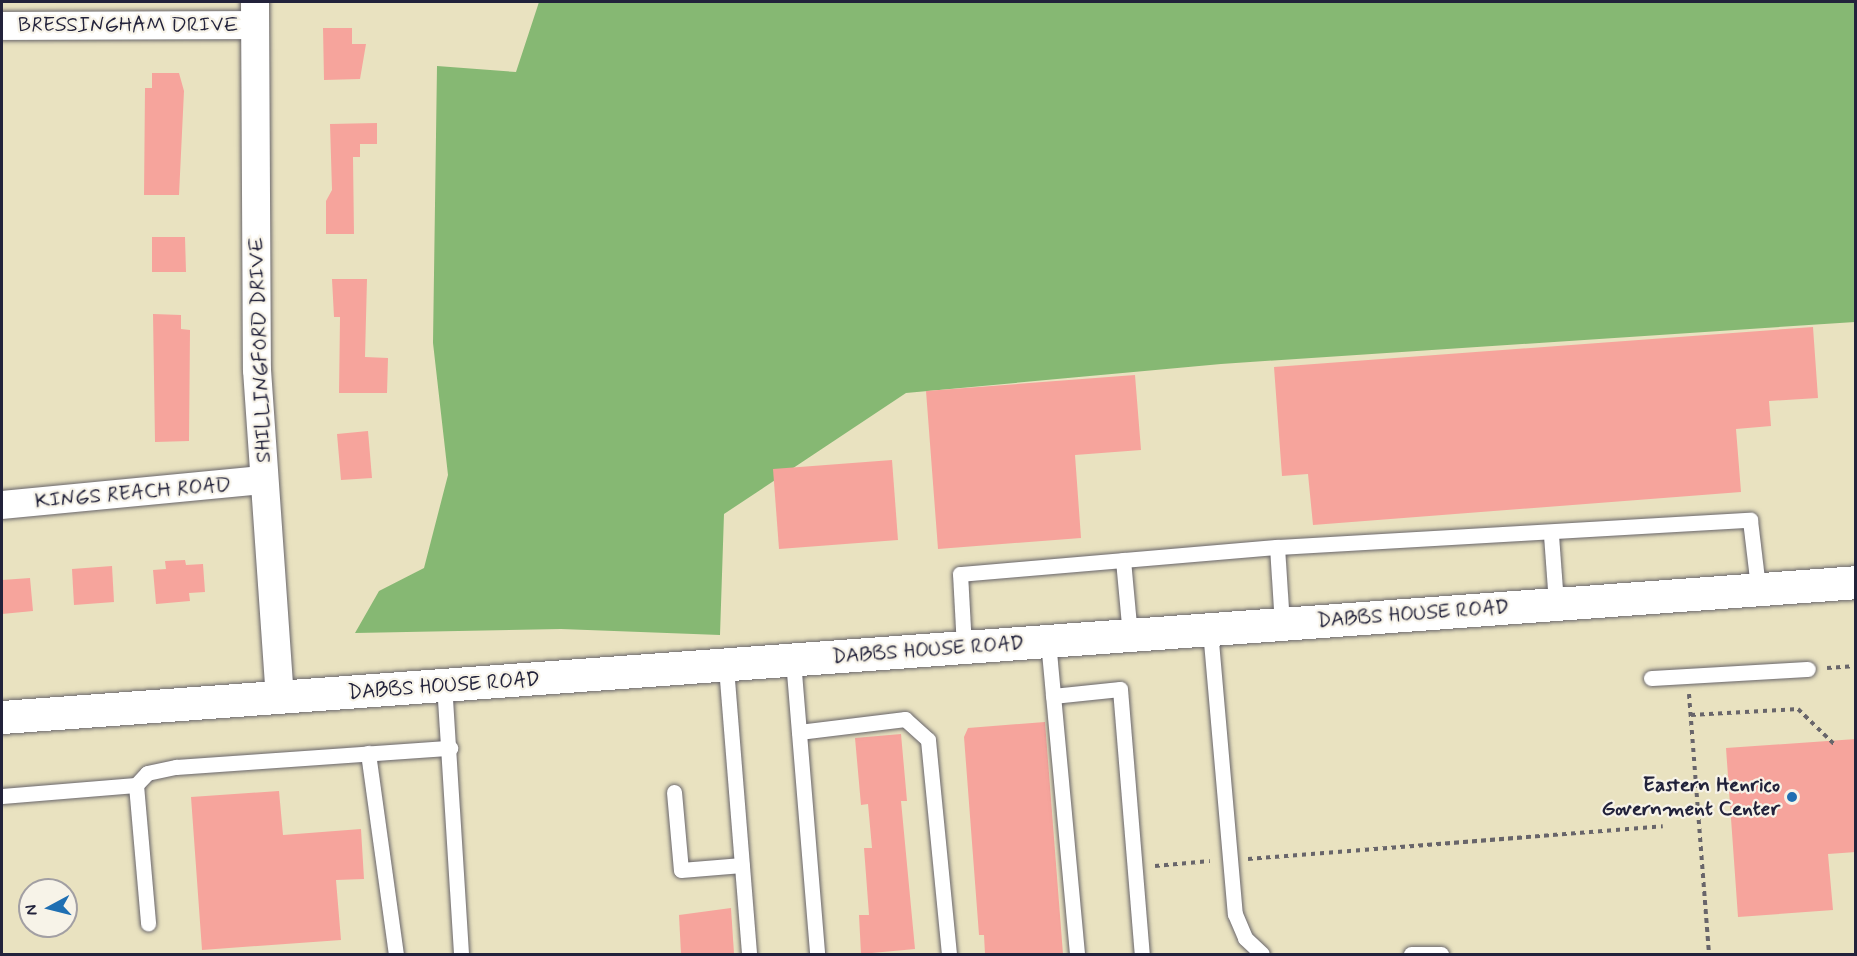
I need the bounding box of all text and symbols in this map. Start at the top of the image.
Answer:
street label: BRESSINGHAM DRIVE [17,12,239,38]
street label: SHILLINGFORD DRIVE [243,237,277,463]
street label: KINGS REACH ROAD [35,472,231,514]
street label: DABBS HOUSE ROAD [1316,595,1510,633]
street label: DABBS HOUSE ROAD [831,631,1025,669]
street label: DABBS HOUSE ROAD [347,667,541,705]
place label: Eastern Henrico Government Center [1598,772,1780,822]
marker: Eastern Henrico Government Center [1785,790,1799,804]
north arrow [18,878,78,938]
text: N [21,903,43,917]

